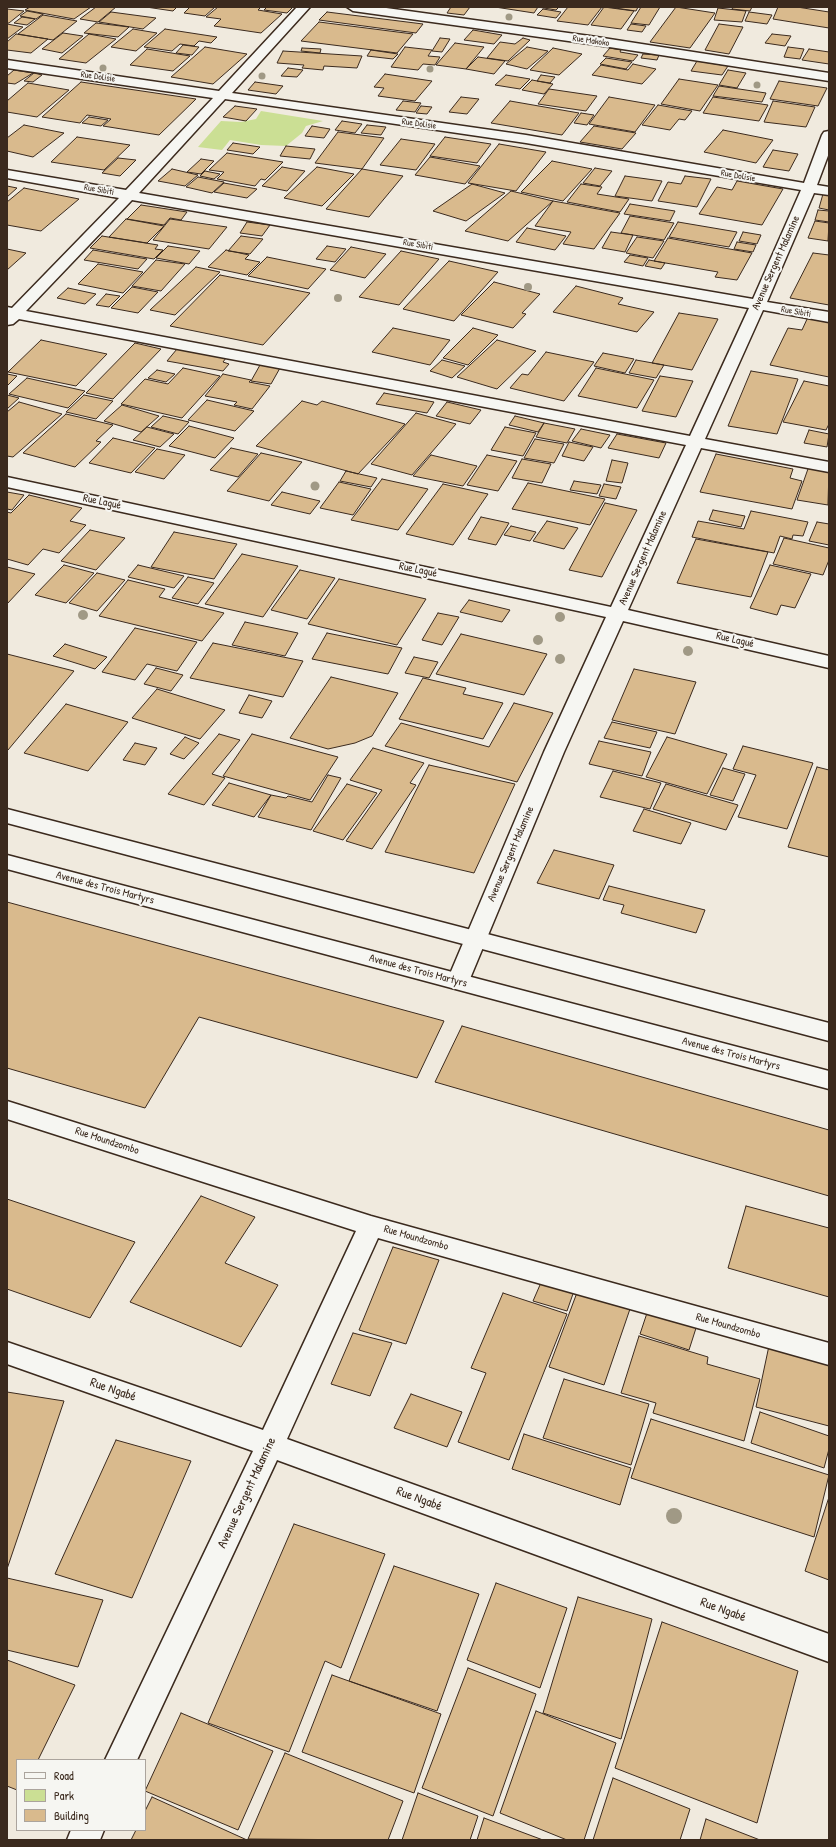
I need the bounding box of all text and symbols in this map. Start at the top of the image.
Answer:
street label: Rue Makoko [572,33,610,49]
street label: Rue Dolisie [80,69,116,85]
street label: Rue Dolisie [401,116,437,132]
street label: Rue Dolisie [720,168,756,184]
street label: Rue Sibiti [83,182,115,198]
street label: Avenue Sergent Malamine [749,214,803,312]
street label: Rue Sibiti [402,237,434,253]
street label: Rue Sibiti [780,304,812,320]
street label: Rue Lagué [82,492,122,512]
street label: Avenue Sergent Malamine [616,509,670,607]
street label: Rue Lagué [398,560,438,580]
street label: Rue Lagué [715,629,755,651]
street label: Avenue Sergent Malamine [485,804,537,904]
street label: Avenue des Trois Martyrs [55,869,155,907]
street label: Avenue des Trois Martyrs [368,952,468,990]
street label: Avenue des Trois Martyrs [681,1035,781,1073]
street label: Rue Moundzombo [73,1124,141,1158]
street label: Rue Moundzombo [382,1222,450,1254]
street label: Rue Moundzombo [694,1310,762,1342]
street label: Rue Ngabé [88,1375,138,1405]
street label: Avenue Sergent Malamine [214,1435,280,1551]
street label: Rue Ngabé [394,1484,444,1514]
street label: Rue Ngabé [698,1595,748,1625]
legend [16,1759,146,1831]
text: Road [54,1767,74,1784]
text: Park [54,1787,74,1804]
text: Building [54,1807,89,1824]

